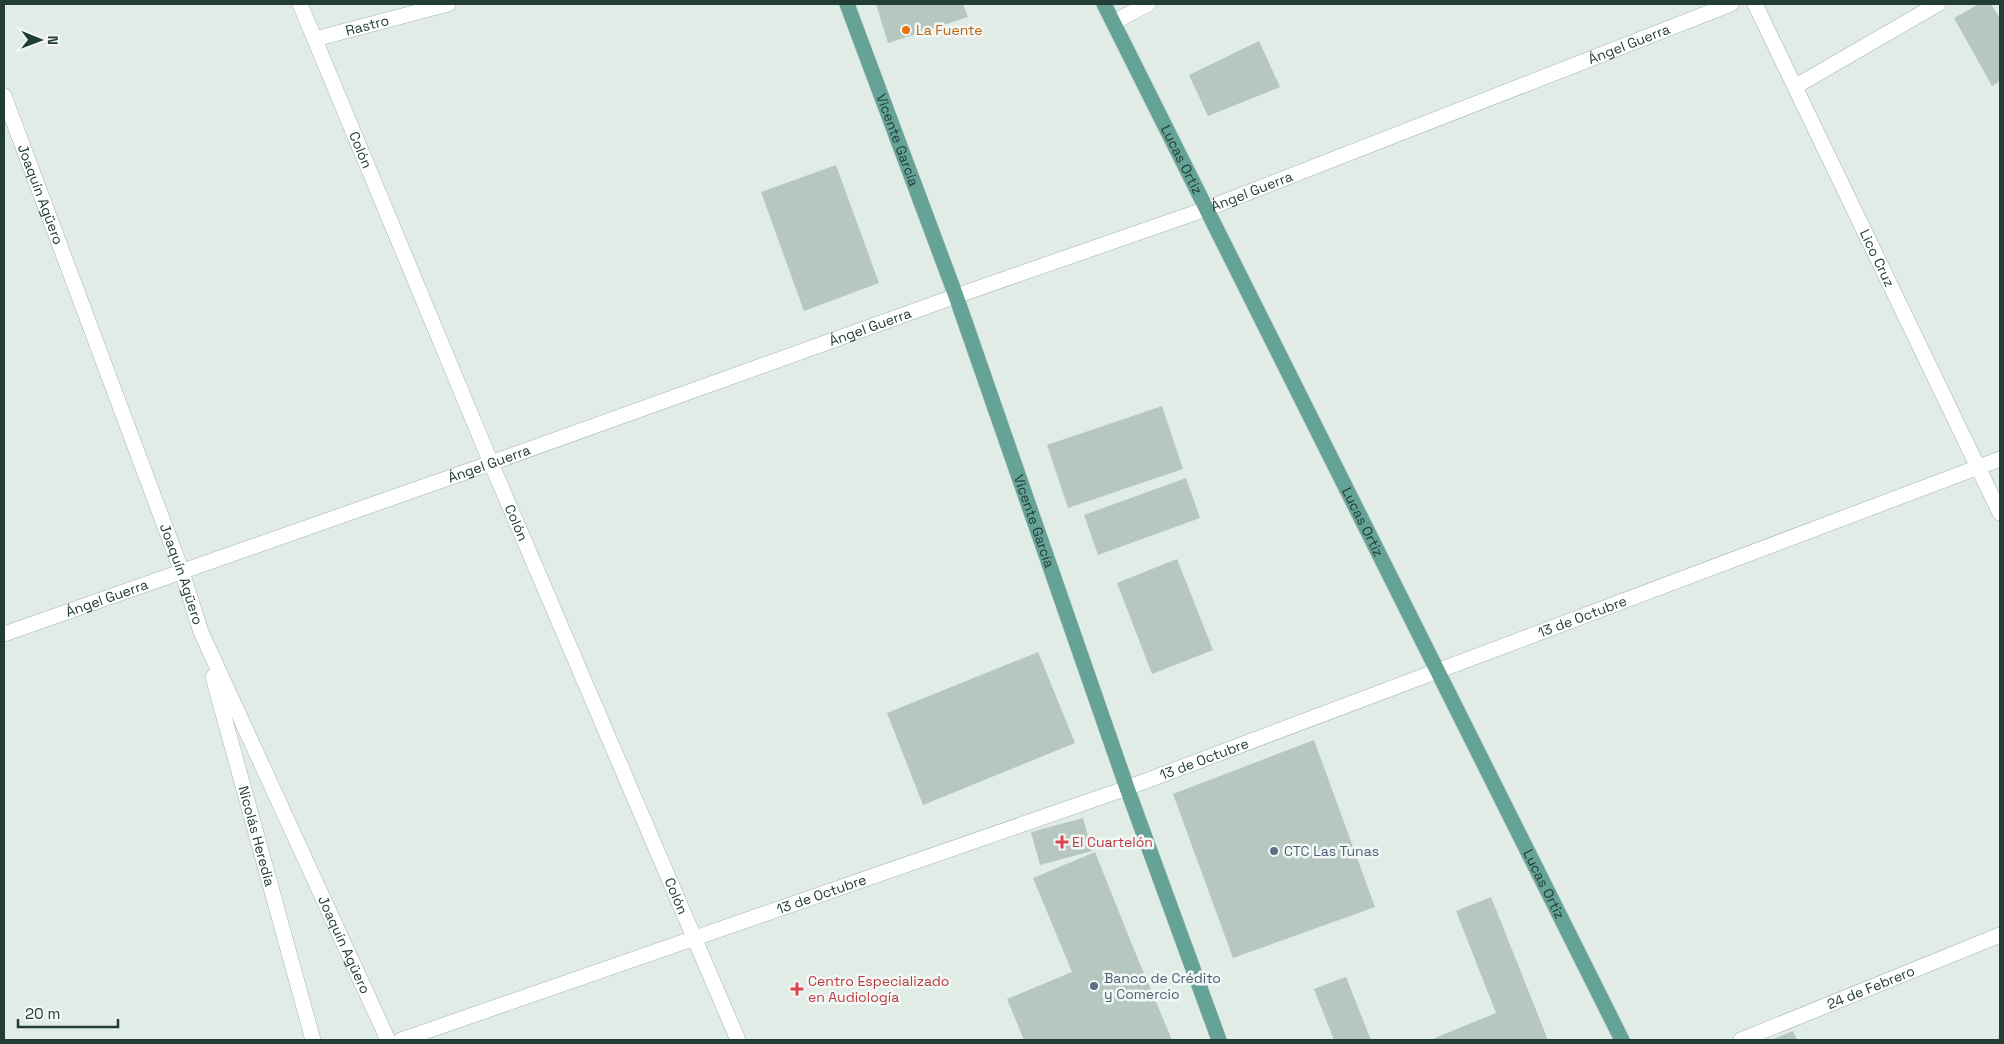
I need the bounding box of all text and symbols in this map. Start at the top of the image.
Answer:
street label: Rastro [344,11,391,40]
north arrow [15,15,65,65]
street label: Ángel Guerra [1586,20,1672,68]
place label: La Fuente [916,21,983,39]
marker: La Fuente [900,24,912,36]
text: N [44,35,62,45]
street label: Vicente García [872,91,923,189]
street label: Lucas Ortiz [1157,122,1207,197]
street label: Colón [345,129,376,171]
street label: Joaquín Agüero [14,142,68,247]
street label: Ángel Guerra [1208,167,1295,215]
street label: Lico Cruz [1856,226,1899,290]
street label: Ángel Guerra [826,304,914,350]
street label: Ángel Guerra [445,441,533,486]
street label: Vicente García [1010,472,1059,570]
street label: Lucas Ortiz [1338,484,1388,560]
street label: Colón [501,501,532,544]
street label: Joaquín Agüero [156,521,207,627]
street label: Ángel Guerra [63,575,151,621]
street label: 13 de Octubre [1535,591,1629,641]
street label: 13 de Octubre [1157,734,1251,784]
street label: Nicolás Heredia [234,784,279,888]
place label: El Cuartelón [1072,833,1153,851]
marker: El Cuartelón [1056,836,1068,848]
place label: CTC Las Tunas [1284,842,1379,860]
marker: CTC Las Tunas [1268,845,1280,857]
street label: Lucas Ortiz [1519,846,1569,922]
street label: 13 de Octubre [774,870,869,918]
street label: Colón [660,875,692,917]
street label: Joaquín Agüero [314,893,375,997]
street label: 24 de Febrero [1824,962,1917,1013]
place label: Banco de Crédito y Comercio [1104,969,1221,1003]
place label: Centro Especializado en Audiología [808,972,949,1006]
marker: Banco de Crédito y Comercio [1088,980,1100,992]
marker: Centro Especializado en Audiología [790,982,804,996]
scale bar [18,996,118,1028]
text: 20 m [25,1004,60,1023]

